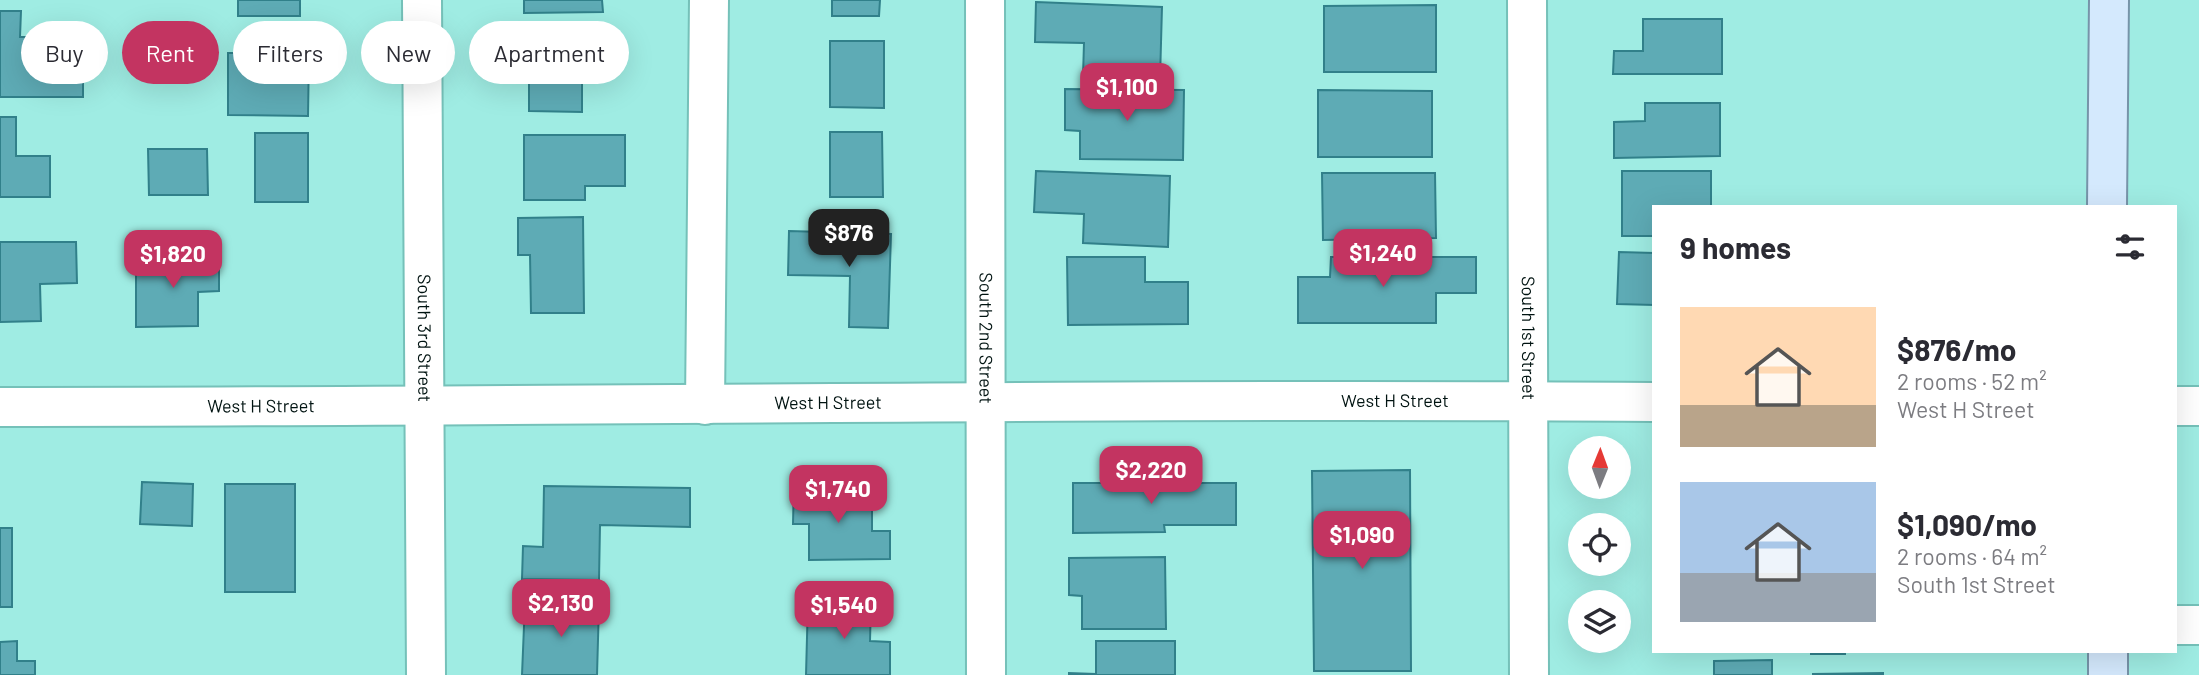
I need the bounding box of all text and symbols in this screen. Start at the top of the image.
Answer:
chip: Buy [21,21,108,84]
chip: Rent [122,21,219,84]
chip: Filters [233,21,347,84]
chip: New [361,21,455,84]
chip: Apartment [469,21,629,84]
pin: $1,100 [1070,64,1184,123]
text: $1,100 [1096,72,1158,100]
pin: $876 [808,210,890,269]
text: $876 [824,218,874,246]
icon: filters [2111,228,2149,266]
text: 9 homes [1680,229,1791,265]
pin: $1,820 [116,230,230,290]
pin: $1,240 [1326,230,1440,289]
text: $1,240 [1349,238,1417,266]
text: $1,820 [140,239,206,267]
street label: South 2nd Street [975,272,998,404]
street label: South 3rd Street [414,274,436,402]
street label: South 1st Street [1518,276,1540,400]
text: $876/mo [1897,331,2016,367]
icon: home [1736,335,1820,419]
text: 2 rooms · 52 m² [1897,367,2047,395]
street label: West H Street [1341,389,1449,411]
street label: West H Street [774,391,882,413]
street label: West H Street [207,394,315,417]
text: West H Street [1897,395,2035,423]
north arrow [1568,436,1631,499]
map controls [1568,436,1631,653]
pin: $2,220 [1094,447,1208,506]
text: $2,220 [1115,455,1187,483]
pin: $1,740 [781,466,895,525]
text: $1,740 [805,474,871,502]
text: $1,090/mo [1897,506,2037,542]
icon: home [1736,510,1820,594]
pin: $1,090 [1305,512,1419,571]
button: locate [1568,513,1631,576]
text: $1,090 [1329,520,1395,548]
text: 2 rooms · 64 m² [1897,542,2047,570]
text: South 1st Street [1897,570,2056,598]
pin: $2,130 [504,580,618,639]
pin: $1,540 [787,582,901,641]
text: $2,130 [528,588,594,616]
text: $1,540 [811,590,877,618]
button: layers [1568,590,1631,653]

